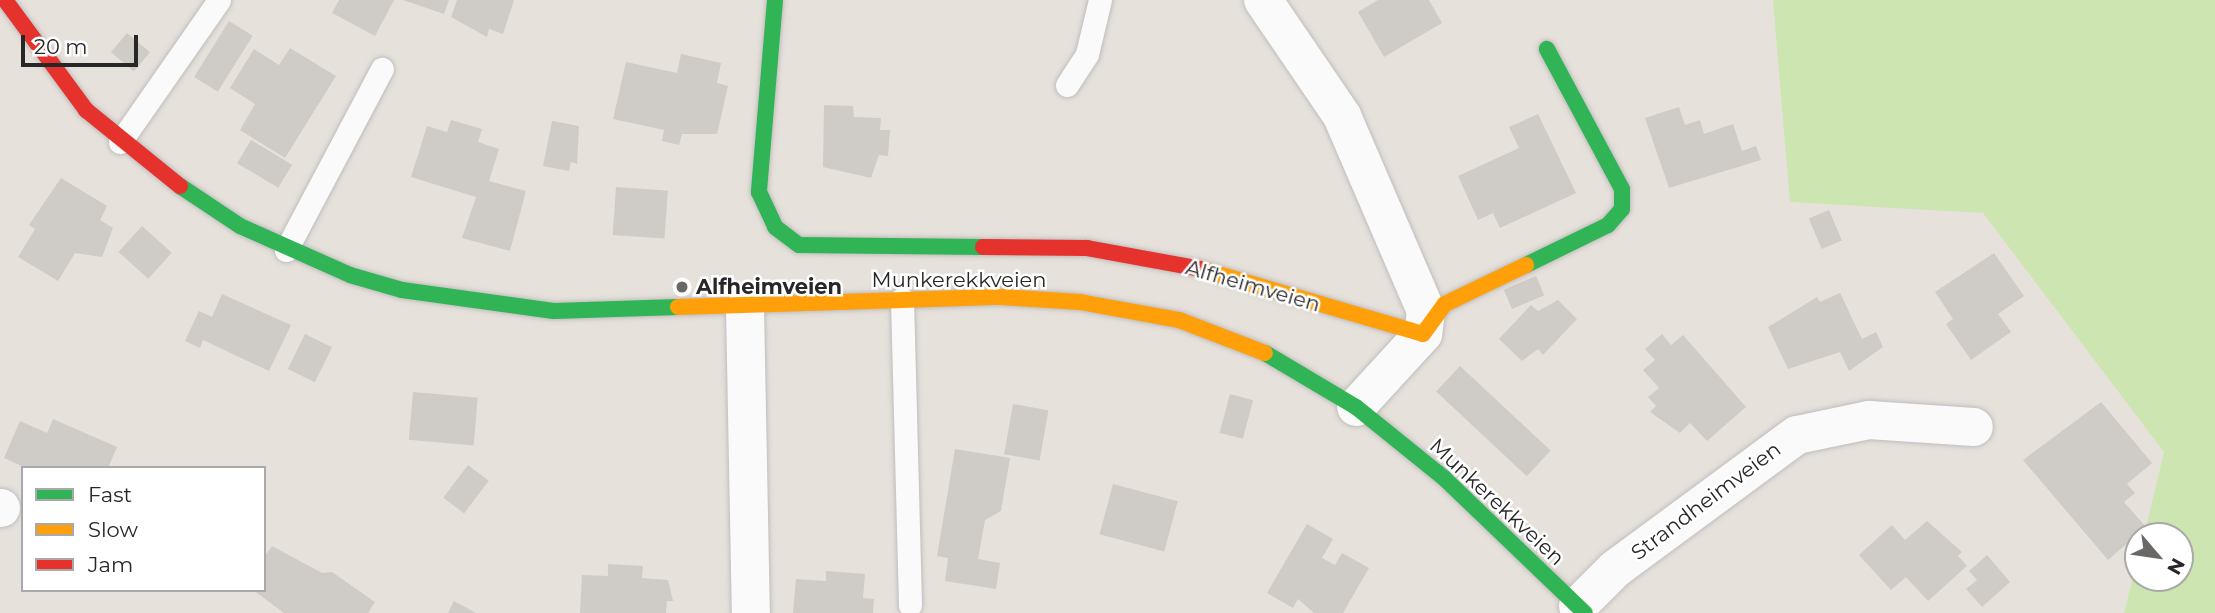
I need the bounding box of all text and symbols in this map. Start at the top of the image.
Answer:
scale bar [24,21,142,65]
text: 20 m [34,34,88,59]
street label: Alfheimveien [1183,255,1323,317]
street label: Munkerekkveien [872,267,1046,293]
place label: Alfheimveien [696,274,842,300]
marker: Alfheimveien [674,279,690,295]
street label: Munkerekkveien [1424,433,1570,571]
street label: Strandheimveien [1626,437,1786,565]
legend [21,466,266,592]
text: Fast [88,482,132,507]
text: Slow [88,517,138,542]
north arrow [2124,522,2194,592]
text: Jam [88,552,133,577]
text: N [2162,554,2190,579]

